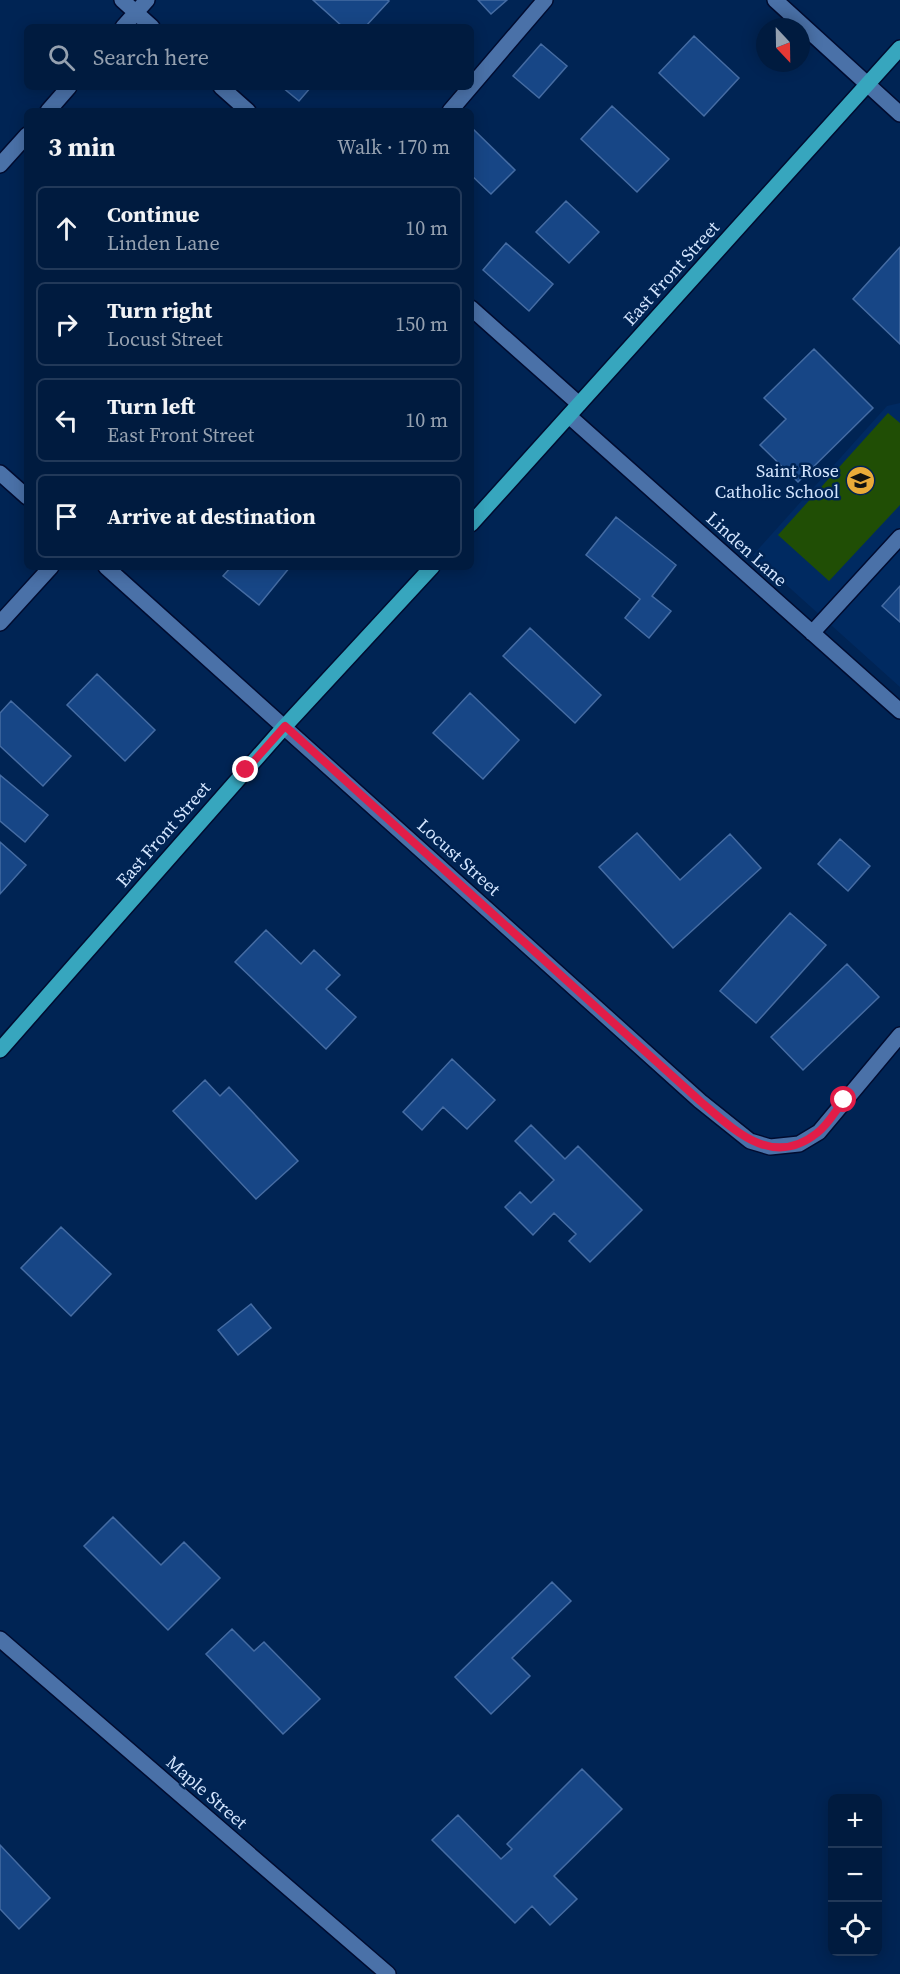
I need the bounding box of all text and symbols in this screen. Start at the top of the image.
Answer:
north arrow [756,18,810,72]
search box [24,24,474,90]
icon: search [45,41,78,74]
text: Search here [93,42,209,72]
text: 3 min [48,129,115,165]
text: Walk · 170 m [337,133,450,161]
text: Continue [107,199,200,229]
icon: ahead [50,212,83,245]
text: 10 m [405,214,448,242]
street label: East Front Street [617,215,725,331]
text: Linden Lane [107,229,220,257]
text: Turn right [107,295,212,325]
icon: right [50,308,83,341]
text: 150 m [395,310,448,338]
text: Locust Street [107,325,223,353]
text: Turn left [107,391,195,421]
icon: left [50,404,83,437]
text: 10 m [405,406,448,434]
text: East Front Street [107,421,254,449]
place label: Saint Rose Catholic School [715,458,839,504]
school or university icon: Saint Rose Catholic School [844,464,876,496]
icon: arrive [50,500,83,533]
text: Arrive at destination [107,501,316,531]
street label: Linden Lane [701,506,793,592]
route end [232,756,258,782]
street label: East Front Street [110,776,216,892]
street label: Locust Street [412,813,506,901]
route start [830,1086,856,1112]
street label: Maple Street [161,1750,253,1834]
map controls [828,1794,882,1956]
button: + [828,1794,882,1848]
button: − [828,1848,882,1902]
button: locate [828,1902,882,1956]

